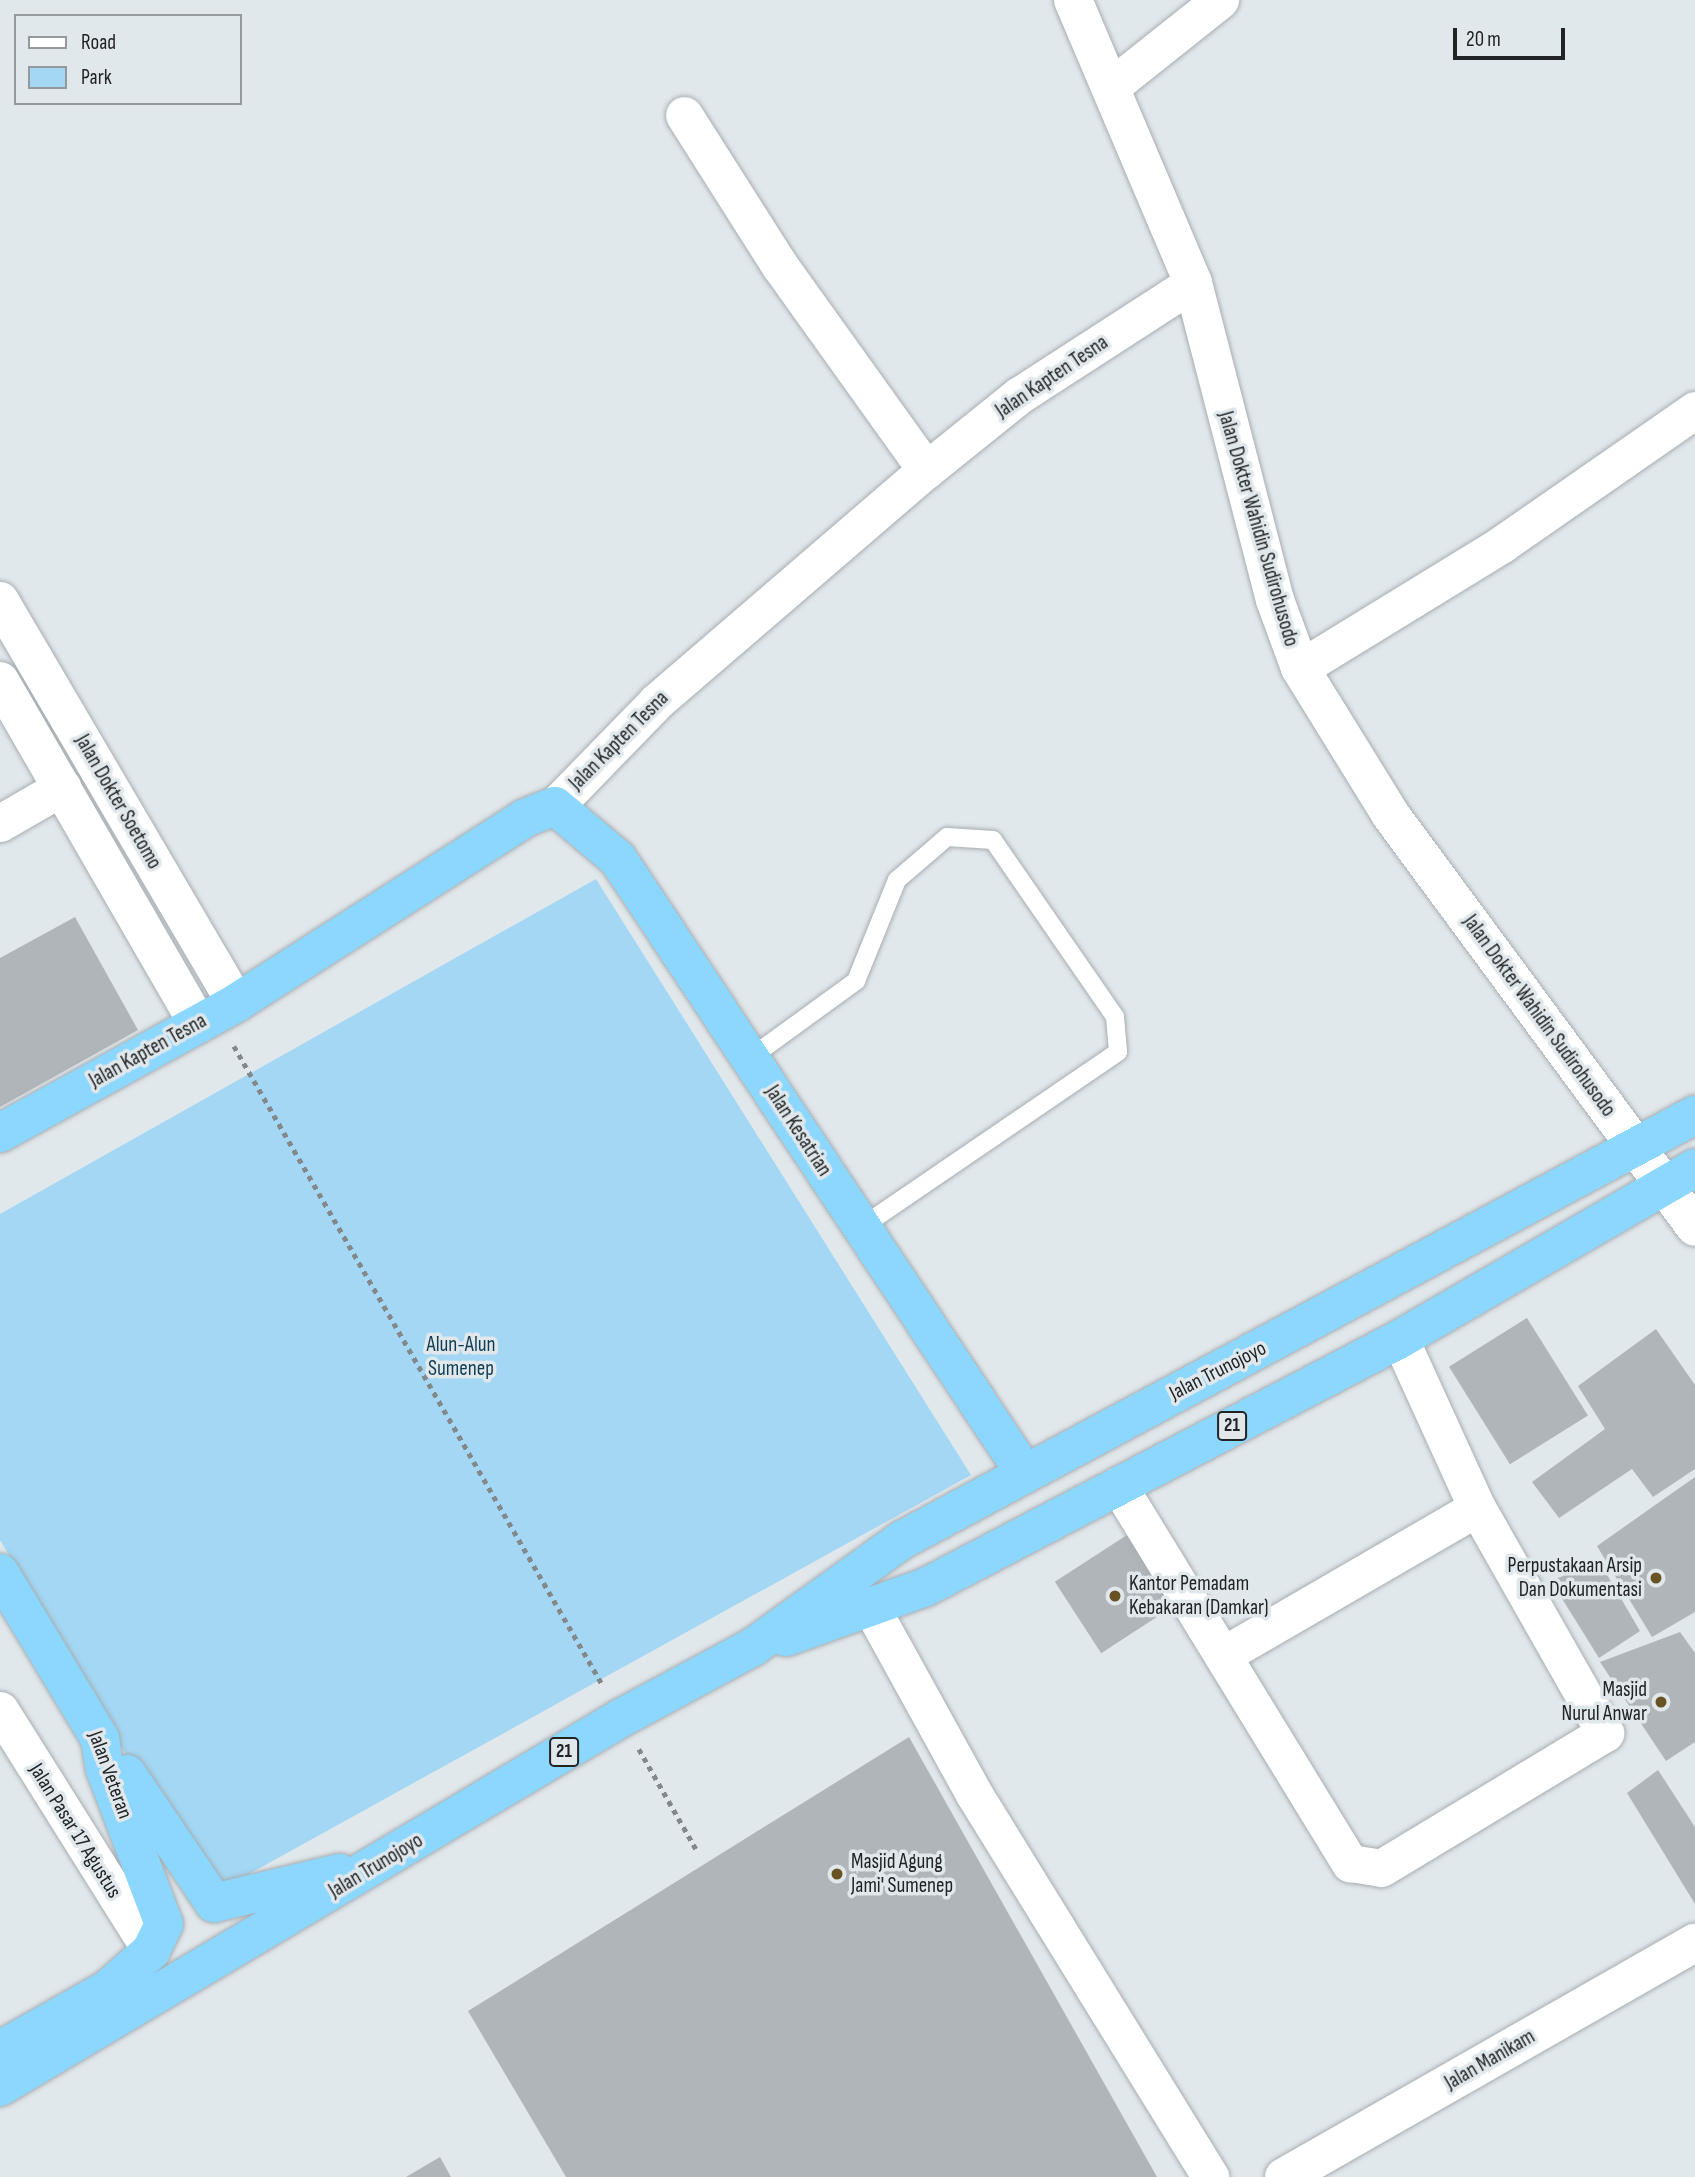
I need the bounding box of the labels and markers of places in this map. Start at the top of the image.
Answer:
place label: Perpustakaan Arsip Dan Dokumentasi [1508,1553,1642,1603]
marker: Perpustakaan Arsip Dan Dokumentasi [1648,1570,1664,1586]
place label: Kantor Pemadam Kebakaran (Damkar) [1129,1571,1269,1621]
marker: Kantor Pemadam Kebakaran (Damkar) [1107,1588,1123,1604]
place label: Masjid Nurul Anwar [1561,1677,1647,1727]
marker: Masjid Nurul Anwar [1653,1694,1669,1710]
place label: Masjid Agung Jami' Sumenep [851,1849,953,1899]
marker: Masjid Agung Jami' Sumenep [829,1866,845,1882]

